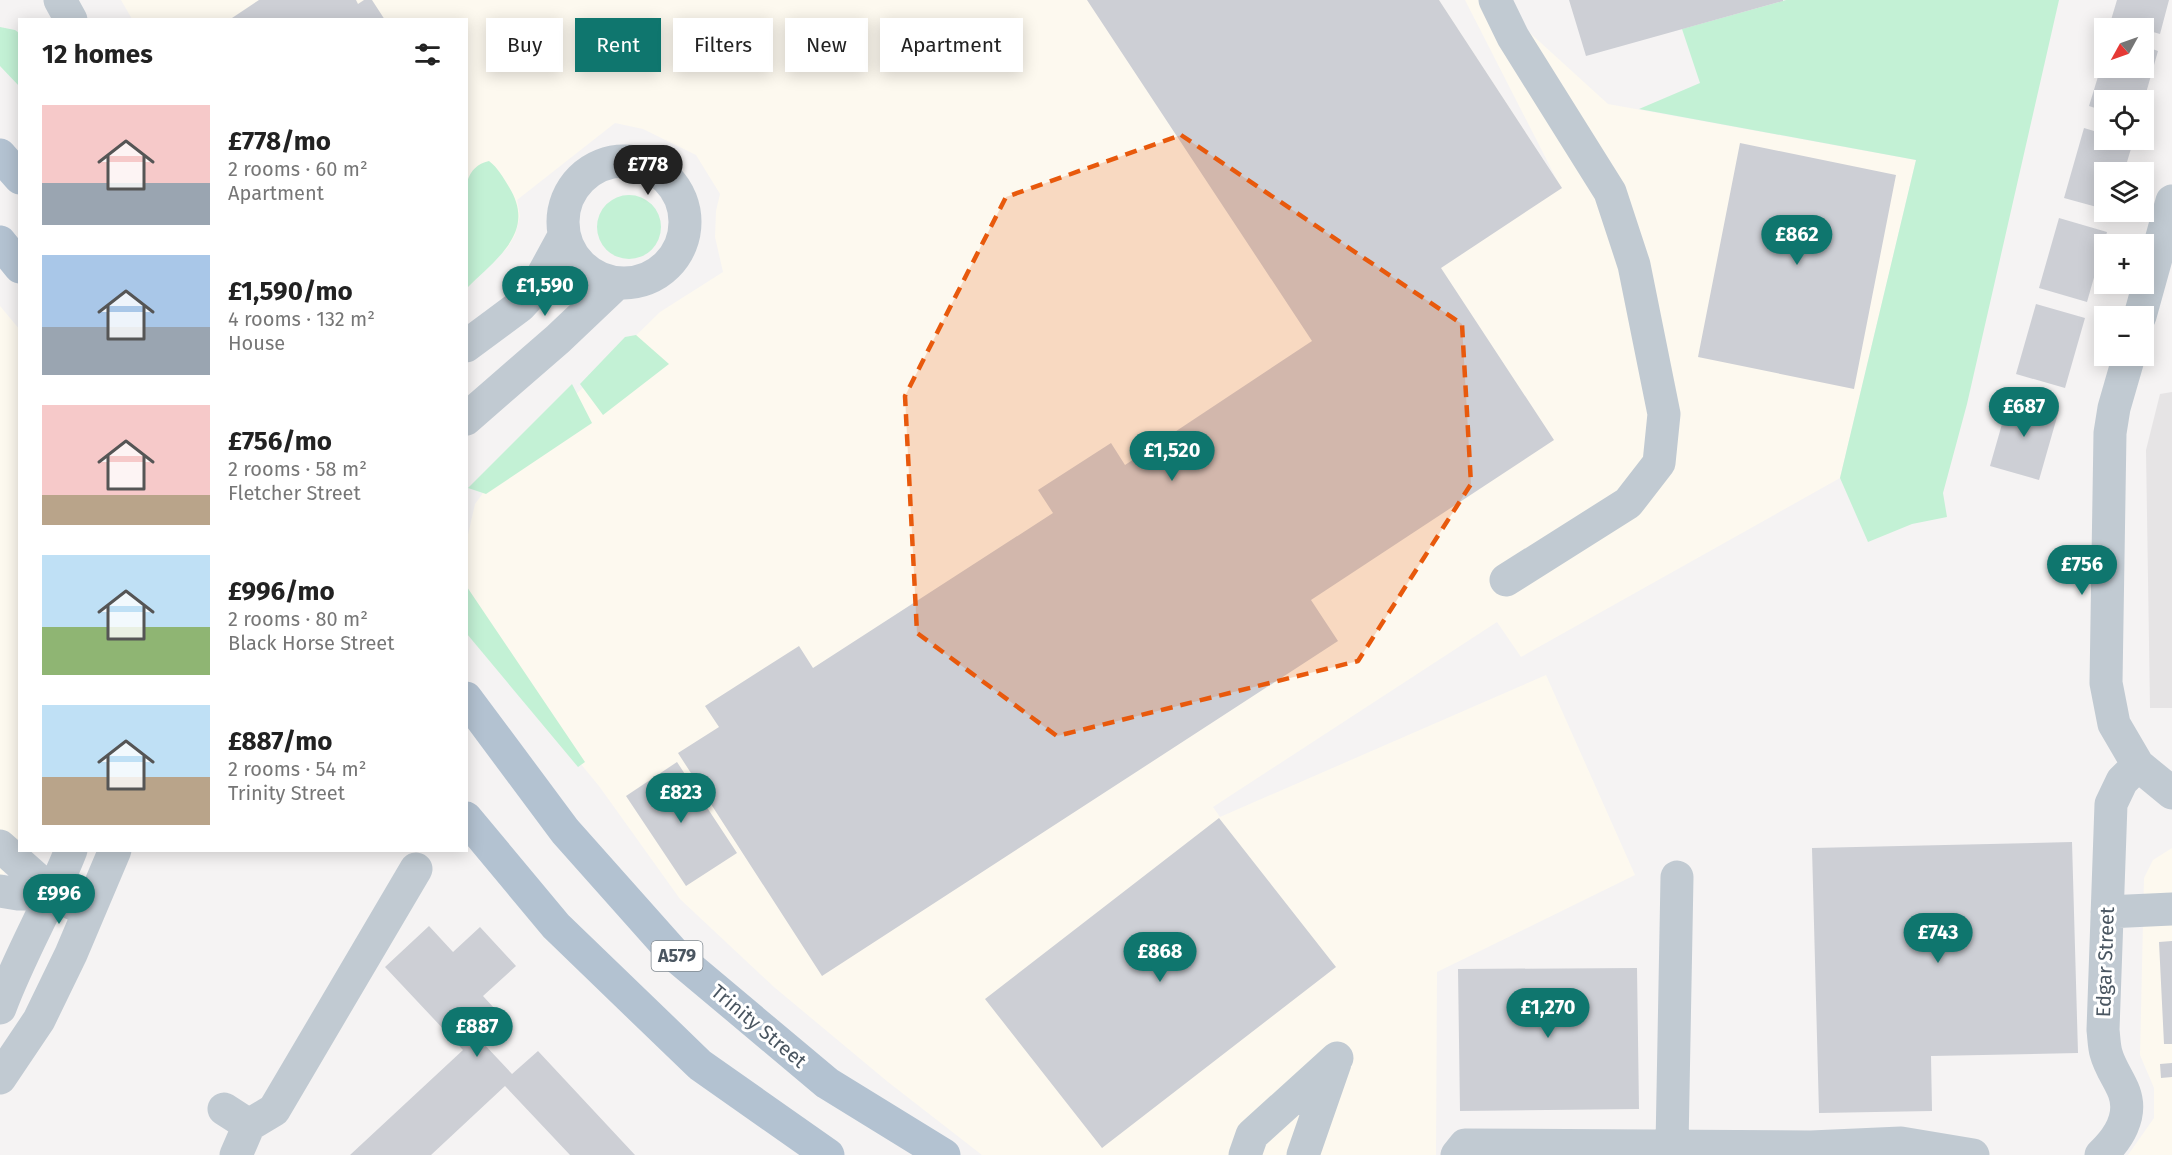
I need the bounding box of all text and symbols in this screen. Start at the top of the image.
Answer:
chip: Buy [486,18,563,72]
chip: Rent [575,18,661,72]
chip: Filters [673,18,773,72]
chip: New [785,18,868,72]
chip: Apartment [880,18,1023,72]
north arrow [2094,18,2154,78]
map controls [2094,18,2154,366]
icon: filters [411,38,444,71]
text: 12 homes [42,39,153,70]
button: locate [2094,90,2154,150]
text: £778/mo [228,126,331,157]
icon: home [90,129,162,201]
pin: £778 [612,145,684,196]
text: £778 [628,152,668,176]
text: 2 rooms · 60 m² [228,157,368,181]
button: layers [2094,162,2154,222]
text: Apartment [228,181,324,205]
pin: £862 [1761,215,1833,266]
text: £862 [1775,222,1819,246]
button: + [2094,234,2154,294]
pin: £1,590 [496,266,594,317]
text: £1,590 [516,273,574,297]
text: £1,590/mo [228,276,353,307]
icon: home [90,279,162,351]
button: − [2094,306,2154,366]
text: 4 rooms · 132 m² [228,307,375,331]
text: House [228,331,285,355]
pin: £687 [1988,387,2060,438]
text: £687 [2003,394,2045,418]
text: £756/mo [228,426,332,457]
icon: home [90,429,162,501]
pin: £1,520 [1123,431,1221,482]
text: £1,520 [1144,438,1200,462]
text: 2 rooms · 58 m² [228,457,367,481]
text: Fletcher Street [228,481,361,505]
pin: £756 [2046,545,2118,596]
text: £756 [2061,552,2103,576]
text: £996/mo [228,576,335,607]
icon: home [90,579,162,651]
text: 2 rooms · 80 m² [228,607,368,631]
text: Black Horse Street [228,631,394,655]
text: £887/mo [228,726,332,757]
icon: home [90,729,162,801]
text: 2 rooms · 54 m² [228,757,367,781]
pin: £823 [645,773,717,824]
text: £823 [660,780,702,804]
text: Trinity Street [228,781,345,805]
pin: £996 [23,874,95,925]
text: £996 [37,881,81,905]
street label: Edgar Street [2091,906,2119,1018]
pin: £743 [1902,913,1974,964]
text: £743 [1918,920,1958,944]
pin: £868 [1124,932,1196,983]
text: £868 [1138,939,1182,963]
road number: A579 [652,941,702,971]
street label: Trinity Street [706,979,812,1073]
pin: £1,270 [1499,988,1597,1039]
text: £1,270 [1520,995,1576,1019]
pin: £887 [441,1007,513,1058]
text: £887 [456,1014,498,1038]

